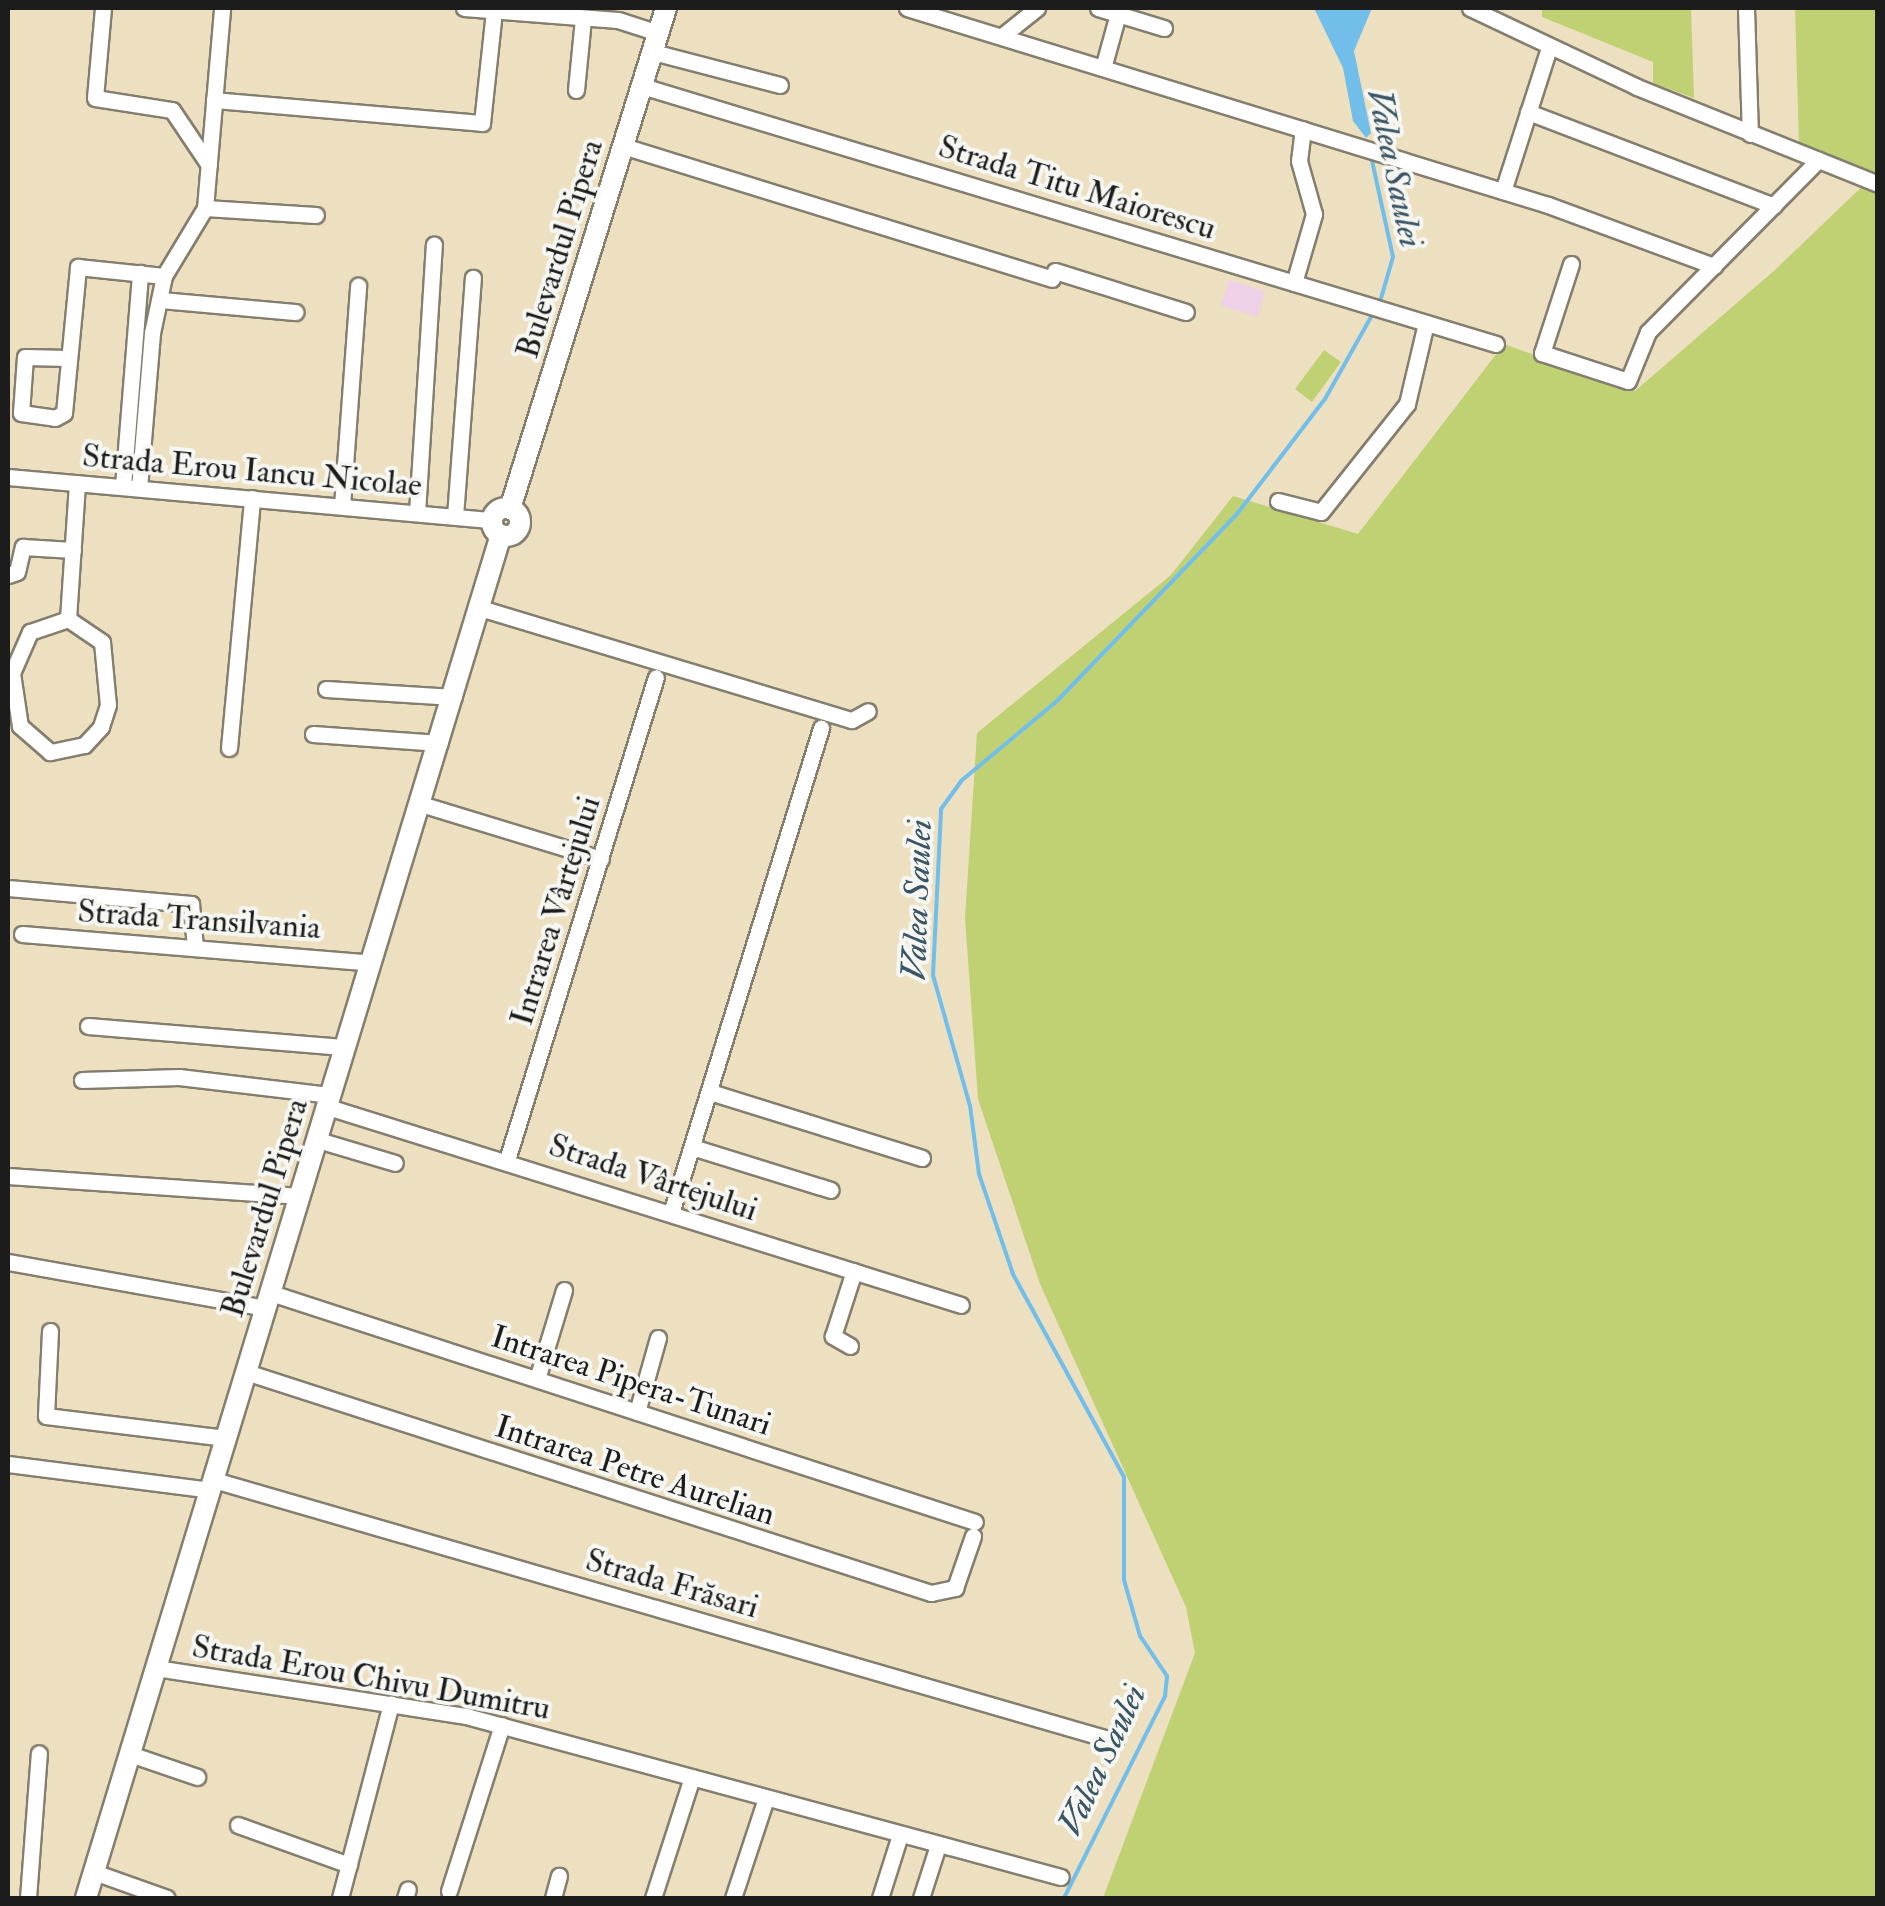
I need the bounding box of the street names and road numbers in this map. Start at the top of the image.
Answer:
street label: Strada Titu Maiorescu [934,128,1220,248]
street label: Bulevardul Pipera [509,135,611,363]
street label: Strada Erou Iancu Nicolae [81,437,423,505]
street label: Intrarea Vârtejului [503,792,609,1030]
street label: Strada Transilvania [76,892,322,948]
street label: Bulevardul Pipera [214,1094,316,1322]
street label: Strada Vârtejului [544,1126,762,1230]
street label: Intrarea Pipera-Tunari [486,1318,776,1444]
street label: Intrarea Petre Aurelian [490,1408,780,1534]
street label: Strada Frăsari [581,1541,763,1627]
street label: Strada Erou Chivu Dumitru [189,1628,553,1728]

